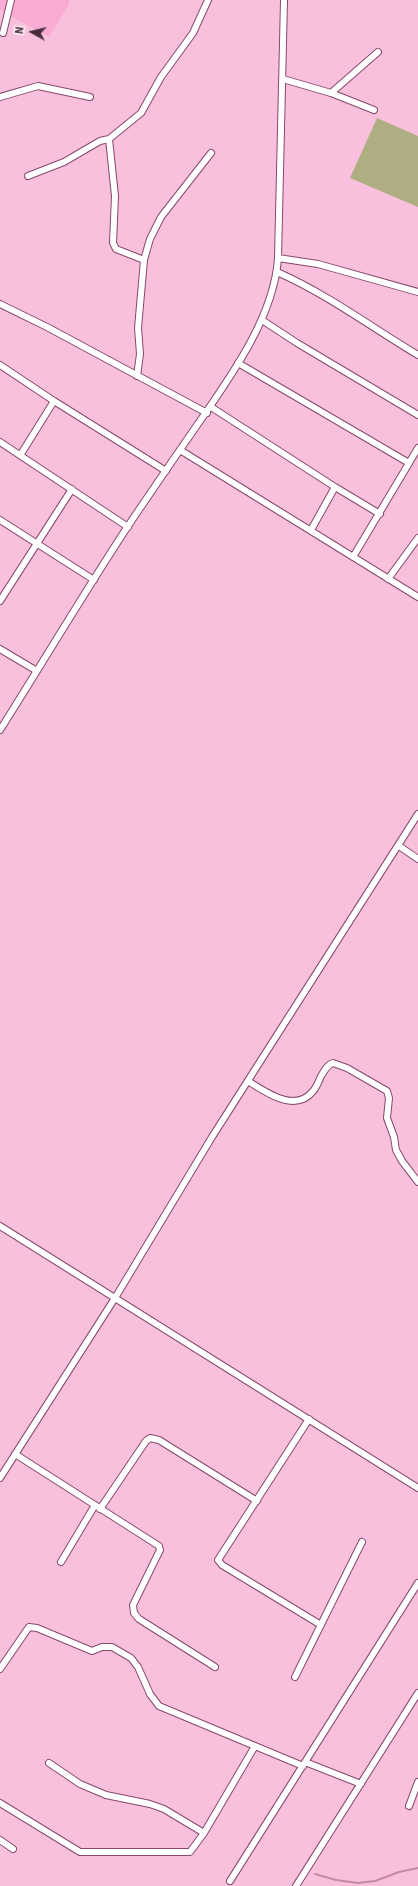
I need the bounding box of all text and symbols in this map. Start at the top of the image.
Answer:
north arrow [12,12,52,52]
text: N [12,26,28,35]

